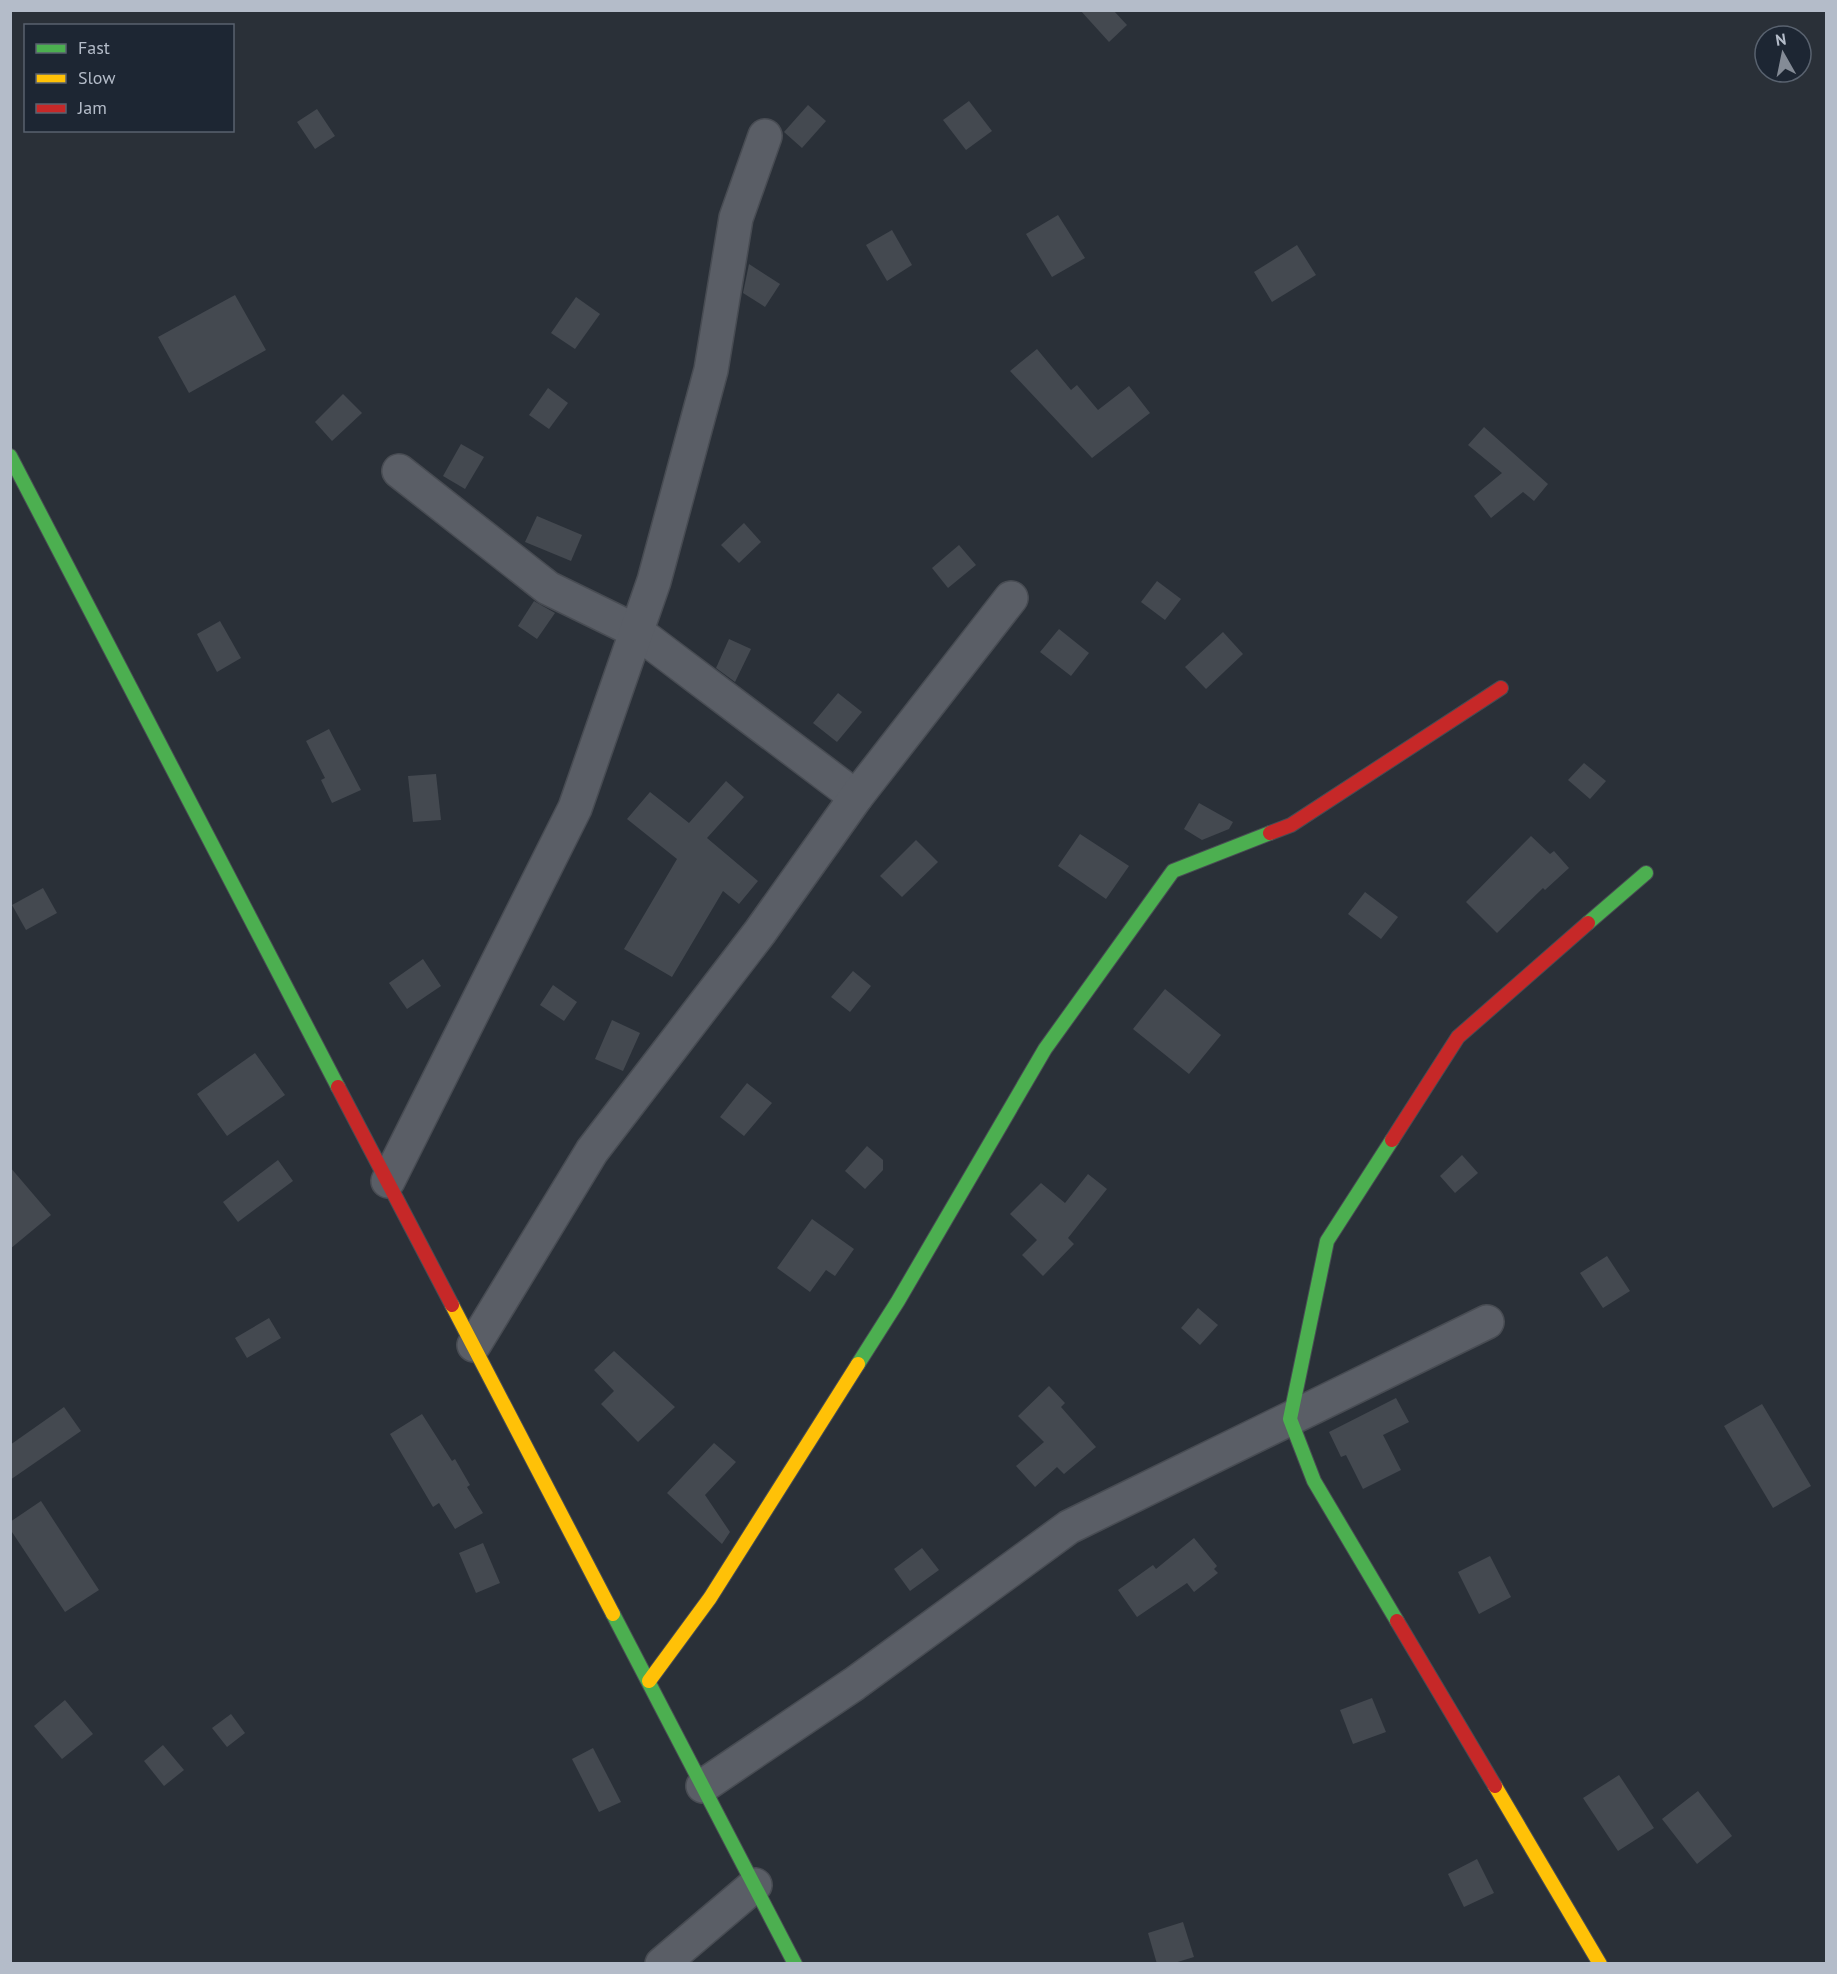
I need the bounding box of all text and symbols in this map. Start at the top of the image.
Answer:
legend [24,24,234,132]
north arrow [1753,24,1813,84]
text: N [1774,28,1787,50]
text: Fast [78,36,110,59]
text: Slow [78,66,116,89]
text: Jam [77,96,107,119]

